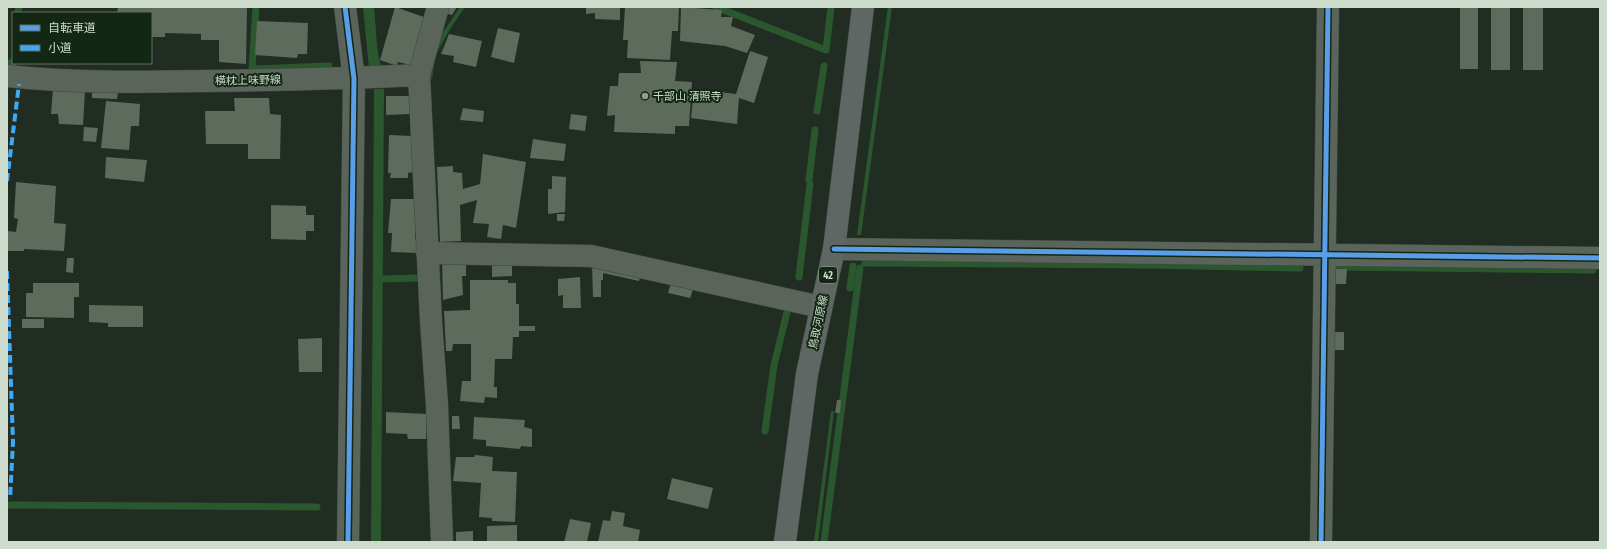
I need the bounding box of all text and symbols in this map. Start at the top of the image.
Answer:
legend [12,12,152,64]
text: 自転車道 [48,21,96,35]
text: 小道 [48,41,72,55]
street label: 横枕上味野線 [215,73,281,88]
place label: 千部山 清照寺 [653,90,722,103]
marker: 千部山 清照寺 [640,91,650,101]
road number: 42 [819,267,837,283]
street label: 鳥取河原線 [806,294,831,350]

